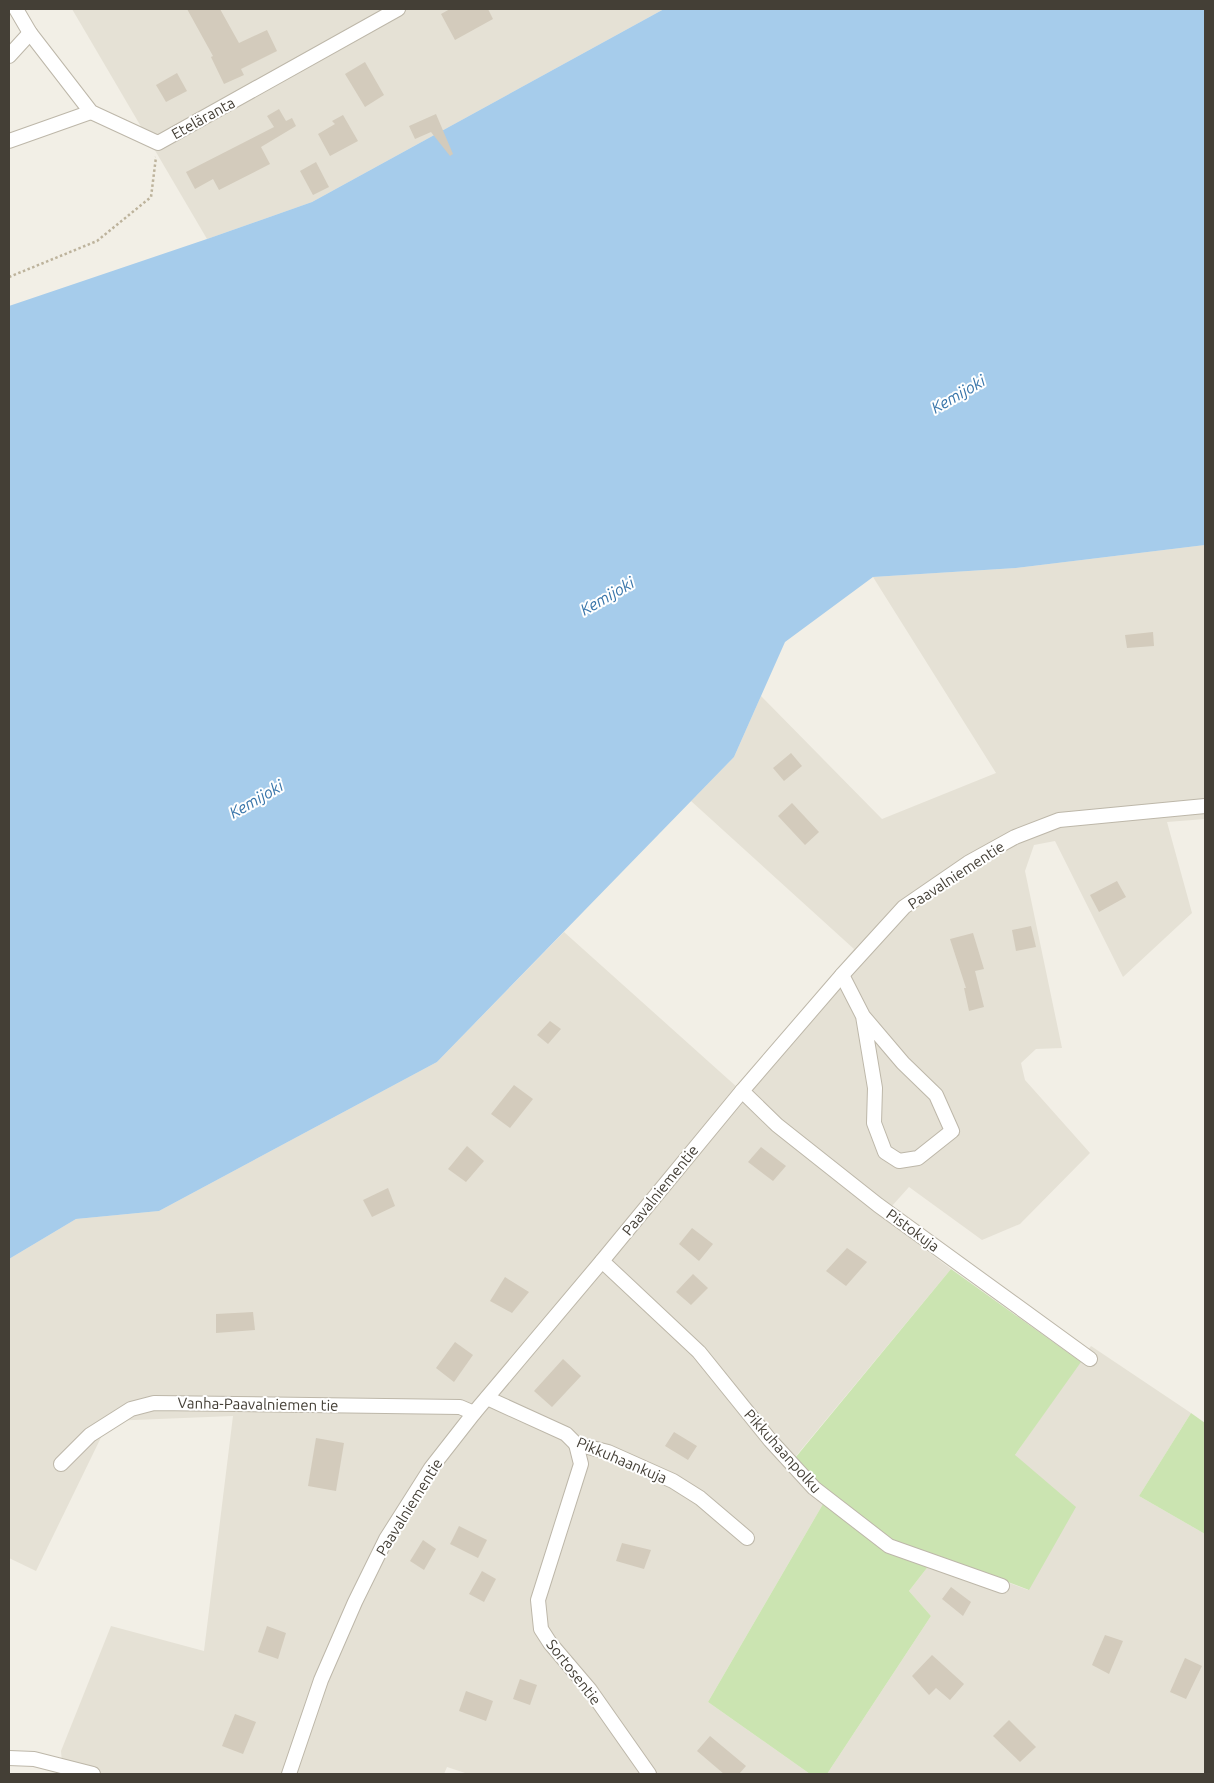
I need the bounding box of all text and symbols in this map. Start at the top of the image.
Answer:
street label: Eteläranta [168,94,238,142]
water label: Kemijoki [928,371,989,417]
water label: Kemijoki [577,573,638,619]
water label: Kemijoki [226,776,287,822]
street label: Paavalniementie [905,838,1007,912]
street label: Paavalniementie [618,1141,702,1239]
street label: Pistokuja [883,1205,943,1255]
street label: Vanha-Paavalniemen tie [177,1394,339,1414]
street label: Pikkuhaanpolku [741,1406,825,1496]
street label: Pikkuhaankuja [574,1433,670,1487]
street label: Paavalniementie [372,1455,446,1559]
street label: Sortosentie [543,1636,605,1708]

